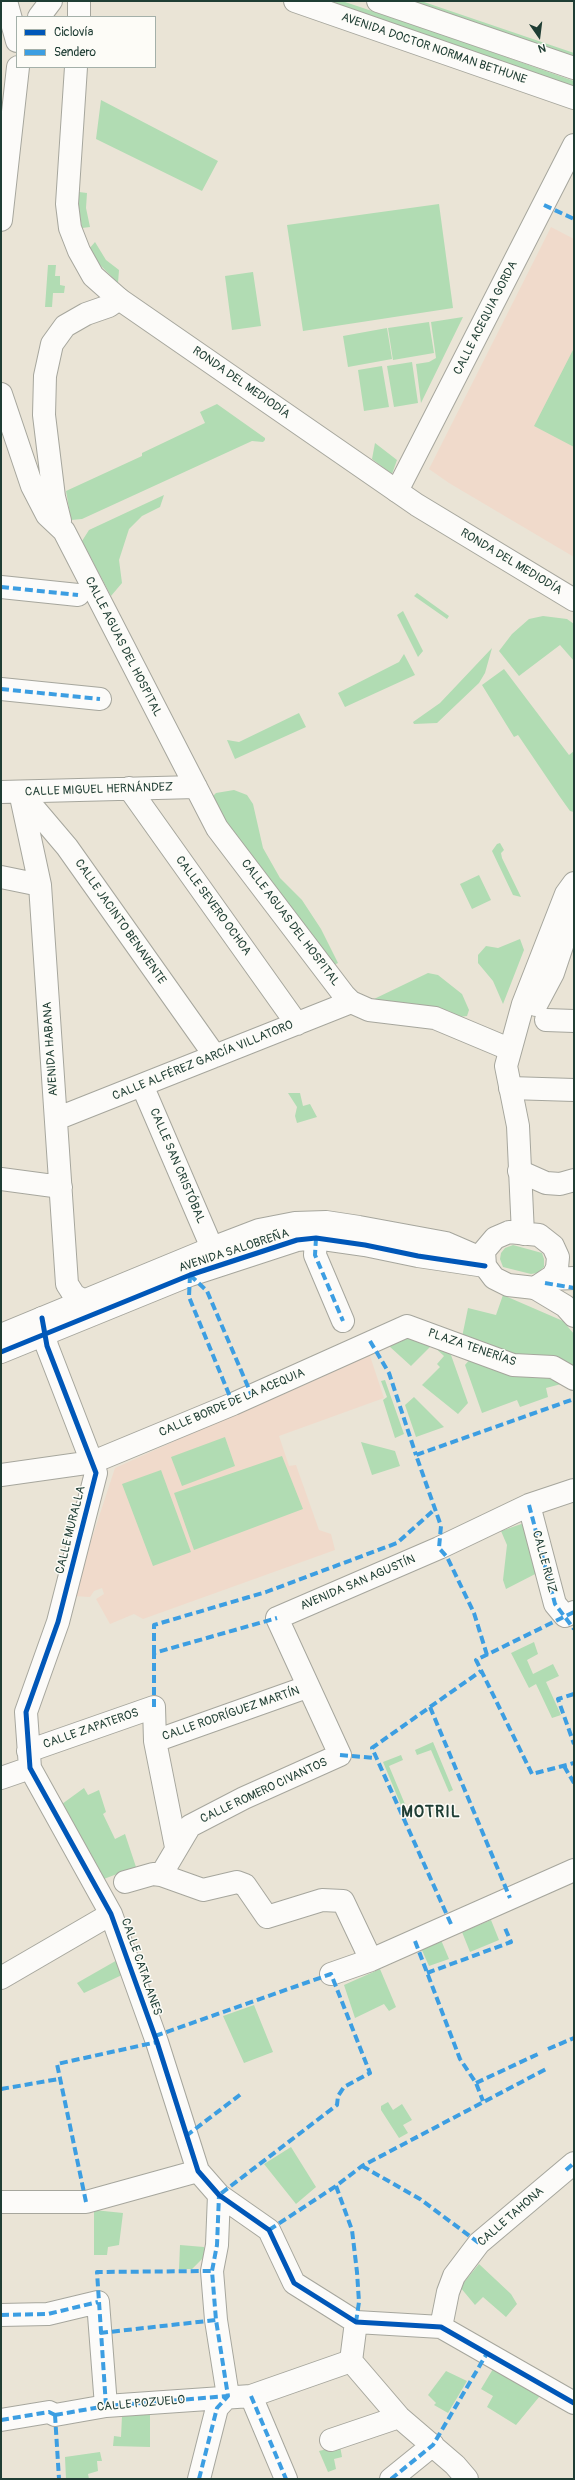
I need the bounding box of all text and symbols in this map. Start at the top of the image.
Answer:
street label: AVENIDA DOCTOR NORMAN BETHUNE [339,10,529,88]
legend [16,16,156,68]
north arrow [519,16,559,56]
text: Ciclovía [54,25,93,40]
text: N [537,41,547,55]
text: Sendero [54,45,96,60]
street label: CALLE ACEQUIA GORDA [451,259,521,377]
street label: RONDA DEL MEDIODÍA [189,344,293,422]
street label: RONDA DEL MEDIODÍA [458,526,564,598]
street label: CALLE AGUAS DEL HOSPITAL [81,575,165,719]
street label: CALLE MIGUEL HERNÁNDEZ [25,780,173,800]
street label: CALLE SEVERO OCHOA [172,853,254,959]
street label: CALLE JACINTO BENAVENTE [71,857,169,987]
street label: CALLE AGUAS DEL HOSPITAL [238,857,342,989]
street label: AVENIDA HABANA [41,1001,61,1097]
street label: CALLE ALFÉREZ GARCÍA VILLATORO [110,1018,296,1104]
street label: CALLE SAN CRISTÓBAL [146,1106,208,1226]
street label: AVENIDA SALOBREÑA [177,1226,291,1276]
street label: PLAZA TENERÍAS [426,1326,518,1370]
street label: CALLE BORDE DE LA ACEQUIA [157,1366,307,1440]
street label: CALLE MURALLA [53,1484,89,1576]
street label: CALLE RUIZ [529,1529,559,1595]
street label: AVENIDA SAN AGUSTÍN [298,1552,418,1614]
street label: CALLE RODRÍGUEZ MARTÍN [160,1684,302,1744]
street label: CALLE ZAPATEROS [41,1706,141,1752]
street label: CALLE ROMERO CIVANTOS [198,1755,330,1827]
district label: MOTRIL [401,1803,461,1823]
street label: CALLE CATALANES [118,1917,164,2017]
street label: CALLE TAHONA [475,2184,547,2250]
street label: CALLE POZUELO [96,2393,186,2415]

